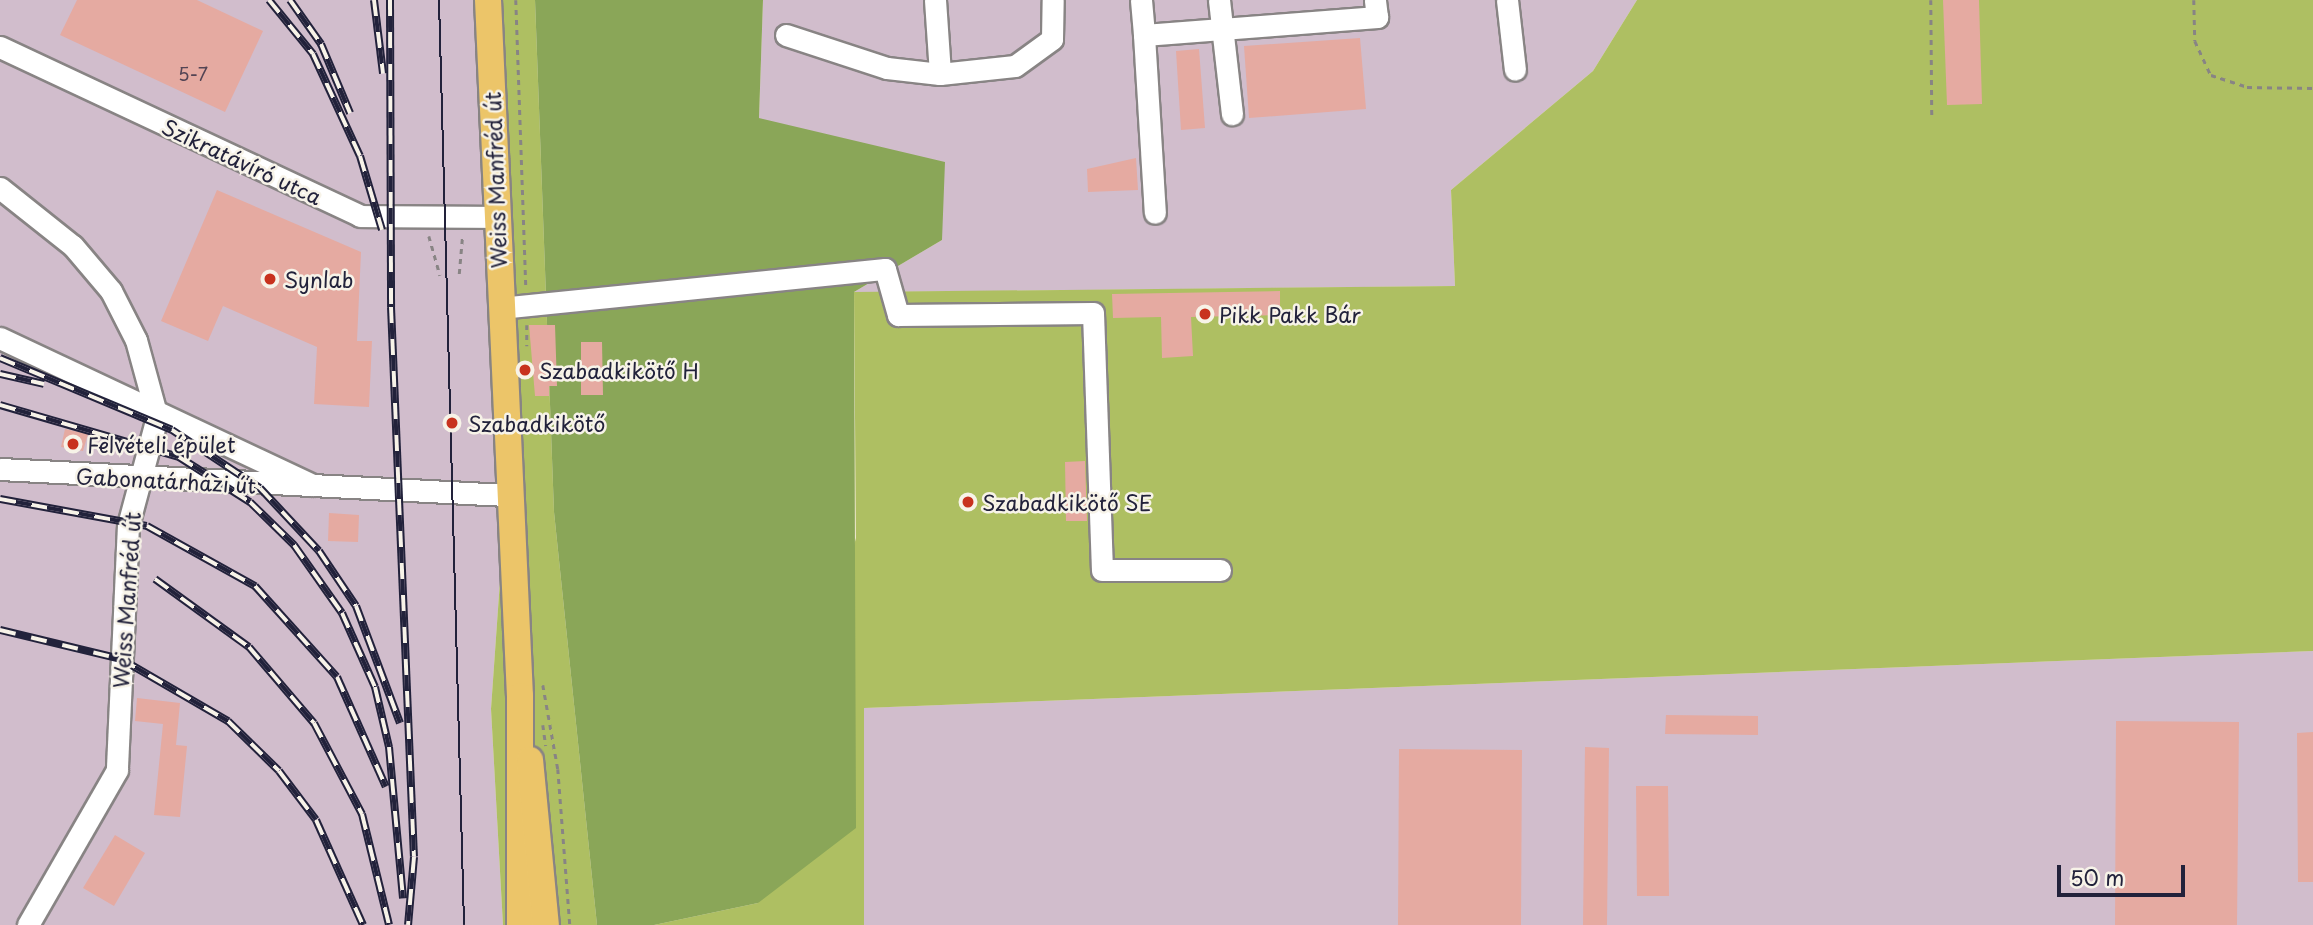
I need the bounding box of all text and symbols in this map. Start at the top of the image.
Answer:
house number: 5-7 [178,63,208,85]
street label: Weiss Manfréd út [479,90,511,270]
street label: Szikratávíró utca [158,113,326,209]
place label: Synlab [284,266,353,292]
marker: Synlab [262,271,278,287]
place label: Pikk Pakk Bár [1219,301,1364,327]
marker: Pikk Pakk Bár [1197,306,1213,322]
place label: Szabadkikötő H [539,357,699,383]
marker: Szabadkikötő H [517,362,533,378]
place label: Szabadkikötő [468,410,605,436]
marker: Szabadkikötő [442,413,462,433]
place label: Felvételi épület [87,431,236,457]
marker: Felvételi épület [65,436,81,452]
street label: Gabonatárházi út [75,463,257,497]
place label: Szabadkikötő SE [982,489,1152,515]
marker: Szabadkikötő SE [960,494,976,510]
street label: Weiss Manfréd út [107,510,145,690]
scale bar [2061,852,2189,896]
text: 50 m [2070,861,2124,893]

